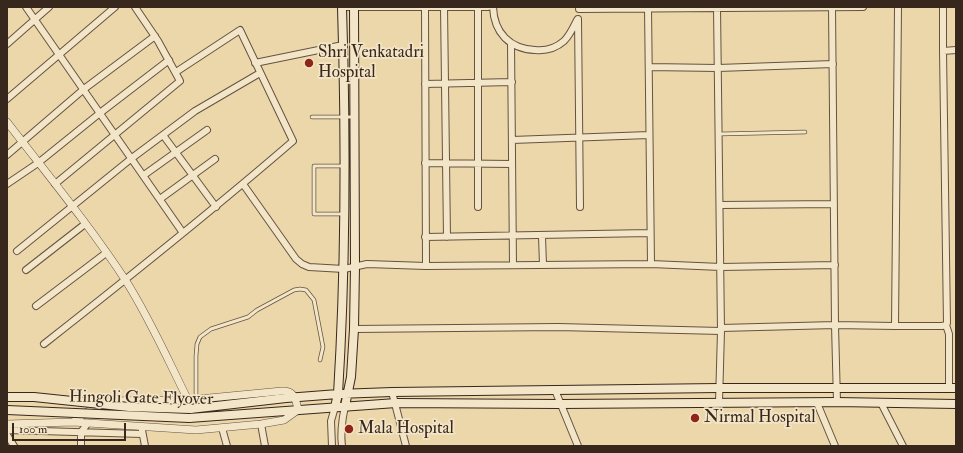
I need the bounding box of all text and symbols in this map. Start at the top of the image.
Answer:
place label: Shri Venkatadri Hospital [318,43,424,83]
marker: Shri Venkatadri Hospital [303,57,315,69]
street label: Hingoli Gate Flyover [69,388,213,410]
place label: Nirmal Hospital [704,408,816,428]
marker: Nirmal Hospital [689,412,701,424]
scale bar [14,415,128,441]
place label: Mala Hospital [358,419,454,439]
text: 100 m [19,422,47,437]
marker: Mala Hospital [343,423,355,435]

